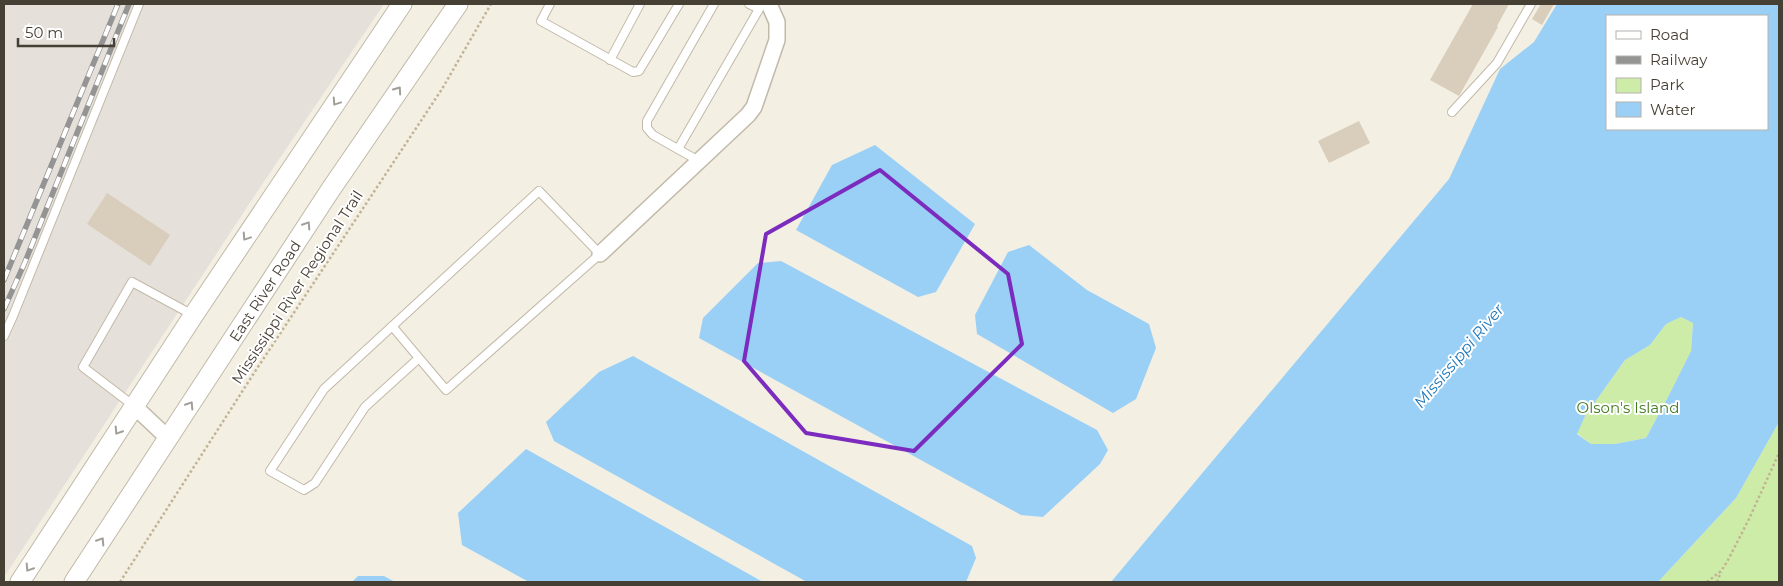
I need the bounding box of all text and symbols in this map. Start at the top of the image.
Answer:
scale bar [18,15,114,47]
legend [1606,15,1768,130]
text: 50 m [25,23,63,42]
text: Road [1650,25,1689,44]
text: Railway [1650,50,1708,69]
text: Park [1650,75,1684,94]
one-way arrow [392,87,401,96]
one-way arrow [333,96,342,106]
text: Water [1650,100,1696,119]
street label: Mississippi River Regional Trail [227,187,367,387]
one-way arrow [301,221,310,231]
one-way arrow [242,232,252,241]
street label: East River Road [224,236,304,345]
water label: Mississippi River [1410,300,1508,412]
park label: Olson's Island [1577,398,1679,417]
one-way arrow [183,402,193,411]
one-way arrow [114,426,124,435]
one-way arrow [95,538,104,547]
one-way arrow [26,562,36,571]

